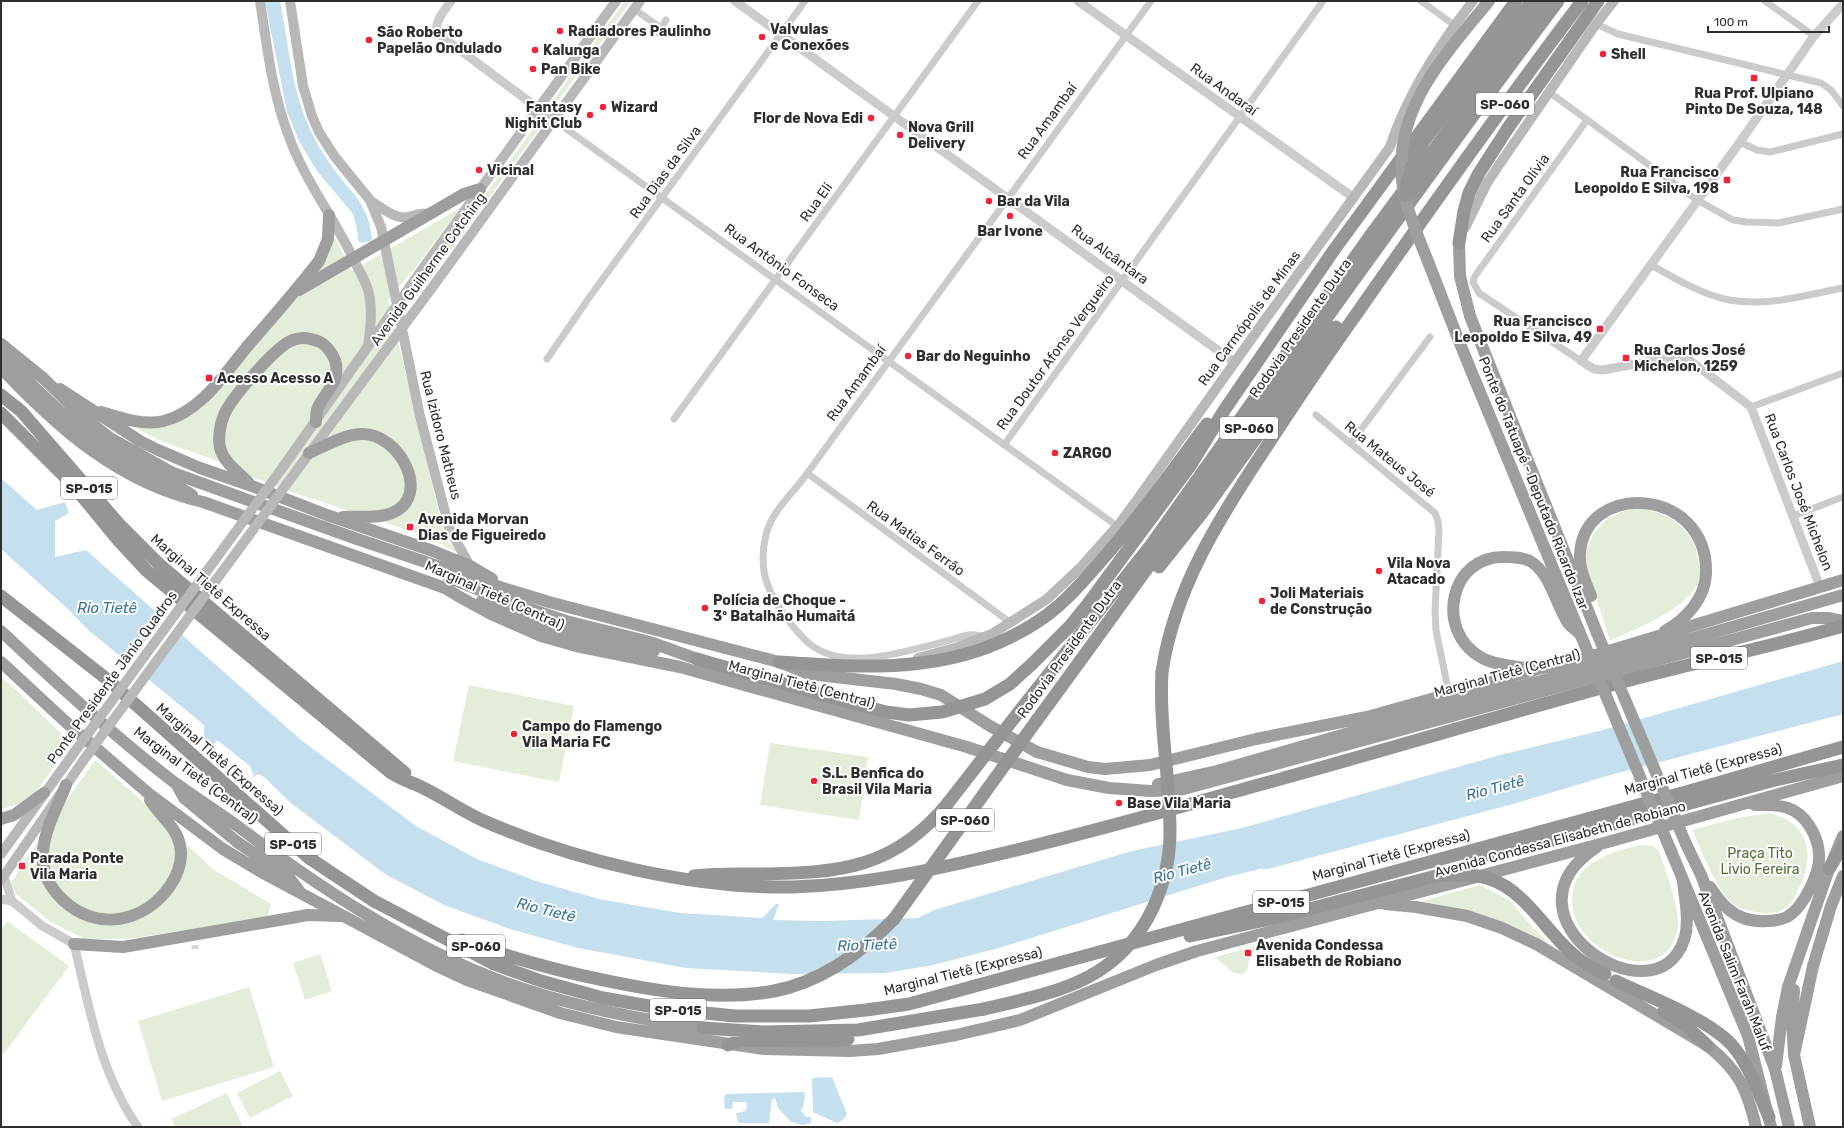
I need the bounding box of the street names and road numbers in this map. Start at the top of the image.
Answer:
street label: Rua Andaraí [1187,59,1261,120]
street label: Rua Amambaí [1014,79,1081,163]
road number: SP-060 [1476,93,1534,115]
street label: Rua Dias da Silva [626,123,705,222]
street label: Rua Santa Olívia [1478,151,1553,246]
street label: Rua Eli [797,179,836,225]
street label: Avenida Guilherme Cotching [367,189,490,349]
street label: Rua Antônio Fonseca [721,220,843,315]
street label: Rua Alcântara [1068,221,1152,288]
street label: Rua Carmópolis de Minas [1195,247,1304,389]
street label: Rodovia Presidente Dutra [1246,255,1355,401]
street label: Rua Doutor Afonso Vergueiro [993,271,1118,433]
street label: Rua Amambaí [823,341,890,425]
street label: Ponte do Tatuapé - Deputado Ricardo Izar [1475,354,1593,613]
street label: Rua Izidoro Matheus [416,369,465,501]
street label: Rua Carlos José Michelon [1761,411,1836,573]
road number: SP-060 [1220,417,1278,439]
street label: Rua Mateus José [1341,418,1439,501]
road number: SP-015 [61,477,117,499]
street label: Rua Matias Ferrão [863,497,968,580]
street label: Marginal Tietê Expressa [147,530,274,644]
street label: Marginal Tietê (Central) [422,557,567,634]
street label: Rodovia Presidente Dutra [1014,577,1125,721]
street label: Ponte Presidente Jânio Quadros [44,587,181,767]
street label: Marginal Tietê (Central) [1432,646,1582,701]
road number: SP-015 [1691,647,1747,669]
street label: Marginal Tietê (Central) [727,657,877,712]
street label: Marginal Tietê (Expressa) [153,700,287,819]
street label: Marginal Tietê (Central) [130,723,261,828]
street label: Marginal Tietê (Expressa) [1622,740,1784,799]
street label: Avenida Condessa Elisabeth de Robiano [1433,798,1688,881]
road number: SP-060 [936,809,994,831]
street label: Marginal Tietê (Expressa) [1310,826,1472,885]
road number: SP-015 [265,833,321,855]
street label: Avenida Salim Farah Maluf [1695,889,1775,1054]
road number: SP-015 [1253,891,1309,913]
road number: SP-060 [447,935,505,957]
street label: Marginal Tietê (Expressa) [882,944,1044,999]
road number: SP-015 [650,999,706,1021]

